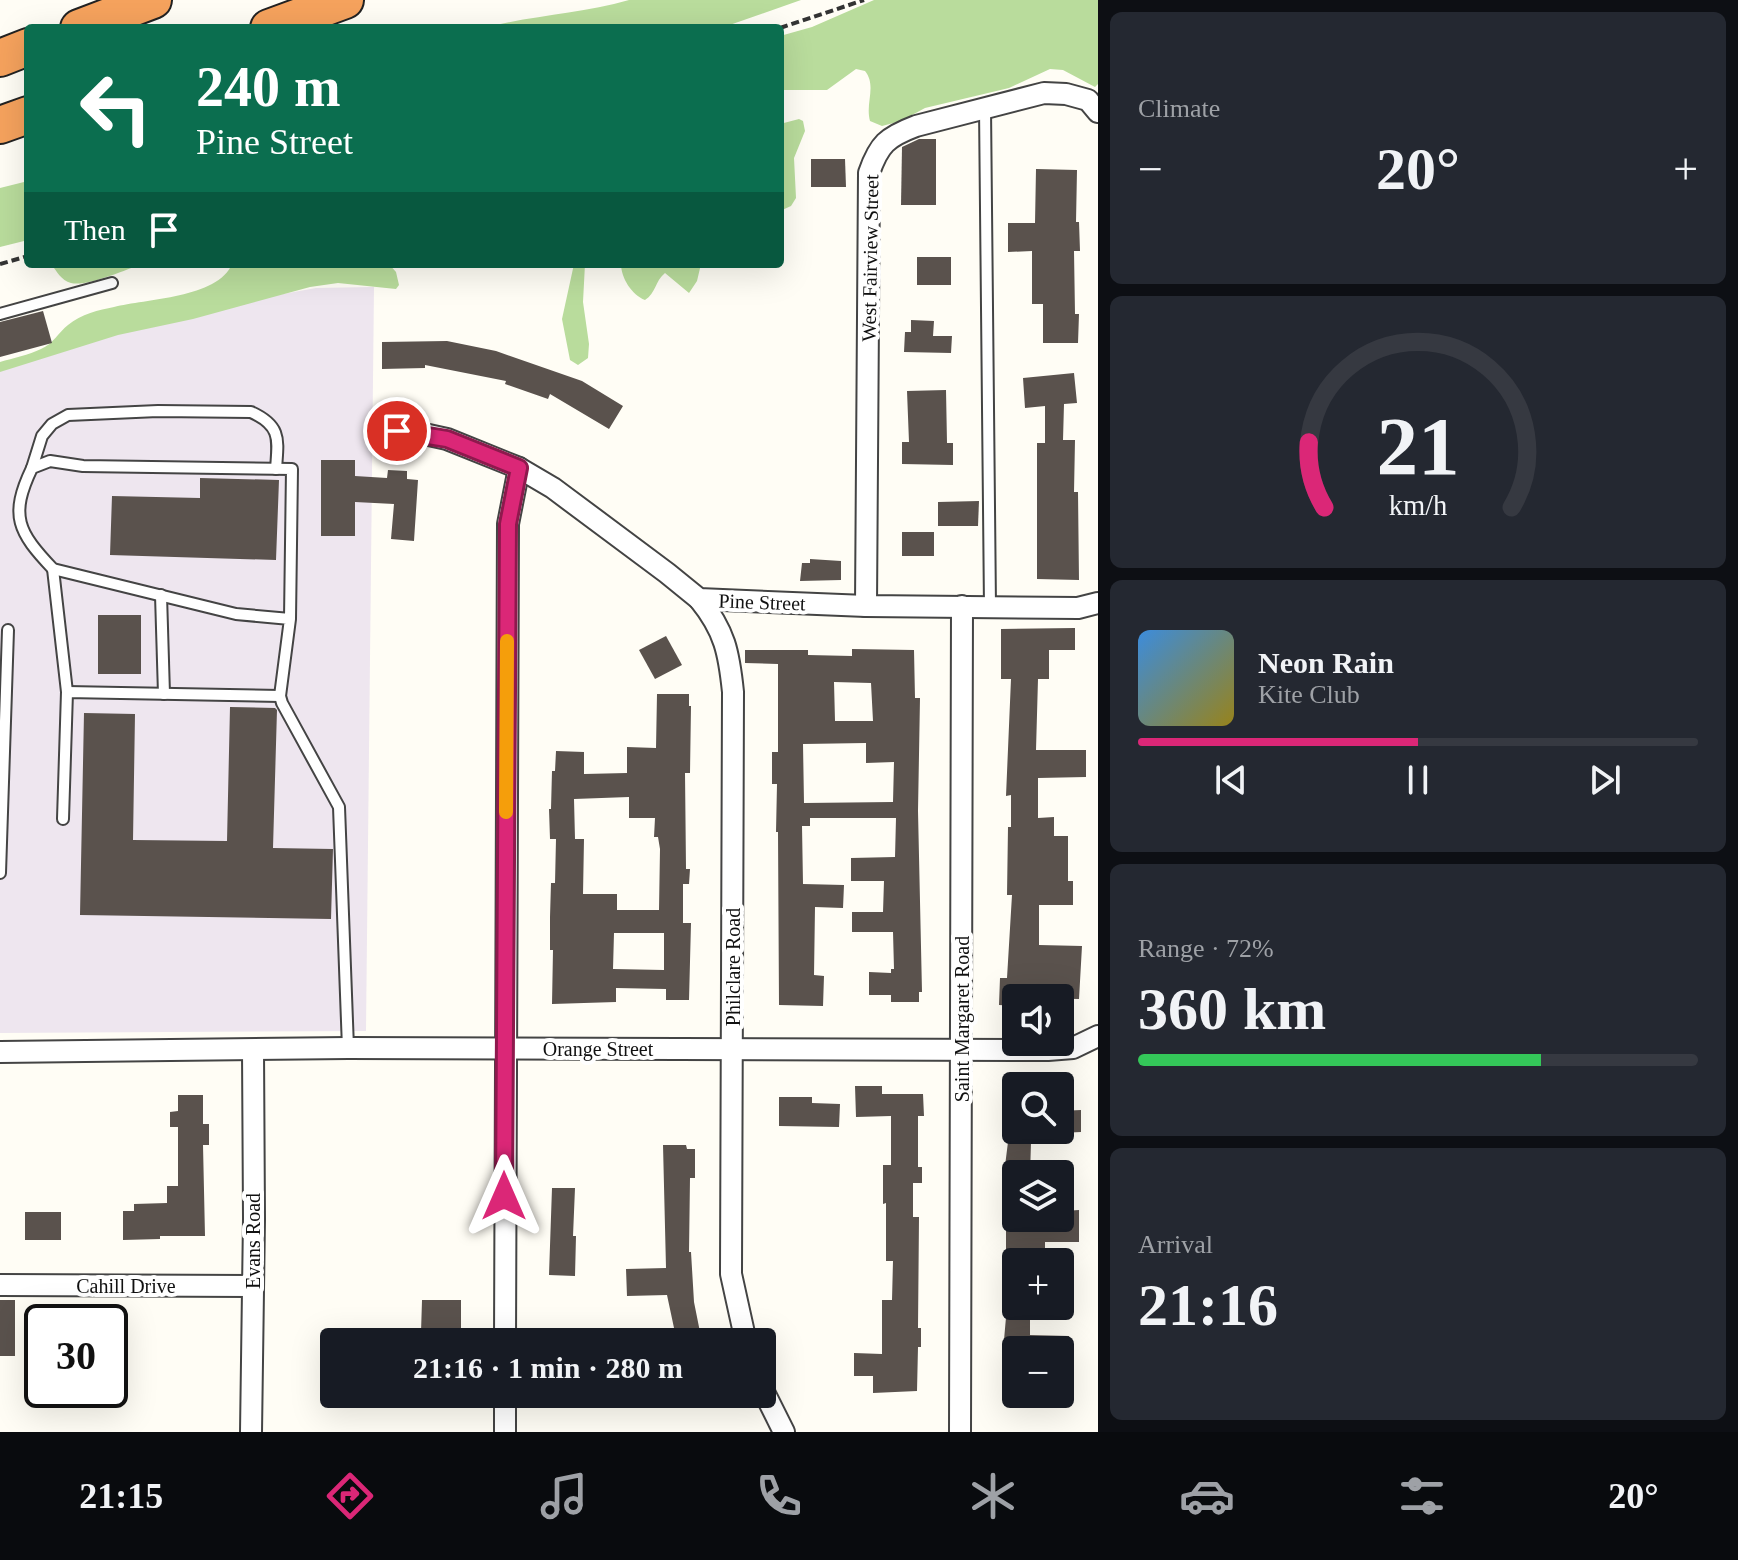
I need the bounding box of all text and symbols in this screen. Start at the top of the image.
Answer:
icon: left [64,56,168,160]
text: 240 m [196,56,341,118]
text: Climate [1138,94,1220,123]
text: Pine Street [196,122,353,162]
text: 20° [1376,136,1460,202]
text: − [1138,145,1163,194]
text: + [1673,145,1698,194]
street label: West Fairview Street [858,174,882,342]
icon: arrive [142,208,186,252]
text: Then [64,213,126,246]
pin [363,397,431,465]
text: 21 [1376,400,1460,492]
icon: arrive [375,409,419,453]
text: km/h [1389,490,1447,521]
street label: Pine Street [718,589,806,615]
text: Neon Rain [1258,646,1394,679]
text: Kite Club [1258,680,1360,709]
icon: previous [1209,758,1253,802]
icon: pause [1396,758,1440,802]
icon: next [1583,758,1627,802]
street label: Philclare Road [722,908,744,1026]
text: Range · 72% [1138,934,1274,963]
street label: Saint Margaret Road [951,936,974,1102]
text: 360 km [1138,976,1326,1042]
map controls [1002,984,1074,1408]
button: sound [1002,984,1074,1056]
street label: Orange Street [543,1038,654,1061]
button: search [1002,1072,1074,1144]
position arrow [462,1154,546,1238]
button: layers [1002,1160,1074,1232]
street label: Evans Road [242,1193,264,1289]
text: Arrival [1138,1230,1213,1259]
button: + [1002,1248,1074,1320]
text: 21:16 [1138,1272,1278,1338]
street label: Cahill Drive [76,1275,176,1297]
speed limit sign: 30 [24,1304,128,1408]
button: − [1002,1336,1074,1408]
text: 21:16 · 1 min · 280 m [413,1351,683,1384]
icon: directions [322,1468,378,1524]
icon: music [536,1468,592,1524]
icon: phone [751,1468,807,1524]
icon: climate [965,1468,1021,1524]
icon: car [1179,1468,1235,1524]
icon: filters [1394,1468,1450,1524]
text: 21:15 [79,1476,163,1516]
text: 20° [1608,1476,1659,1516]

